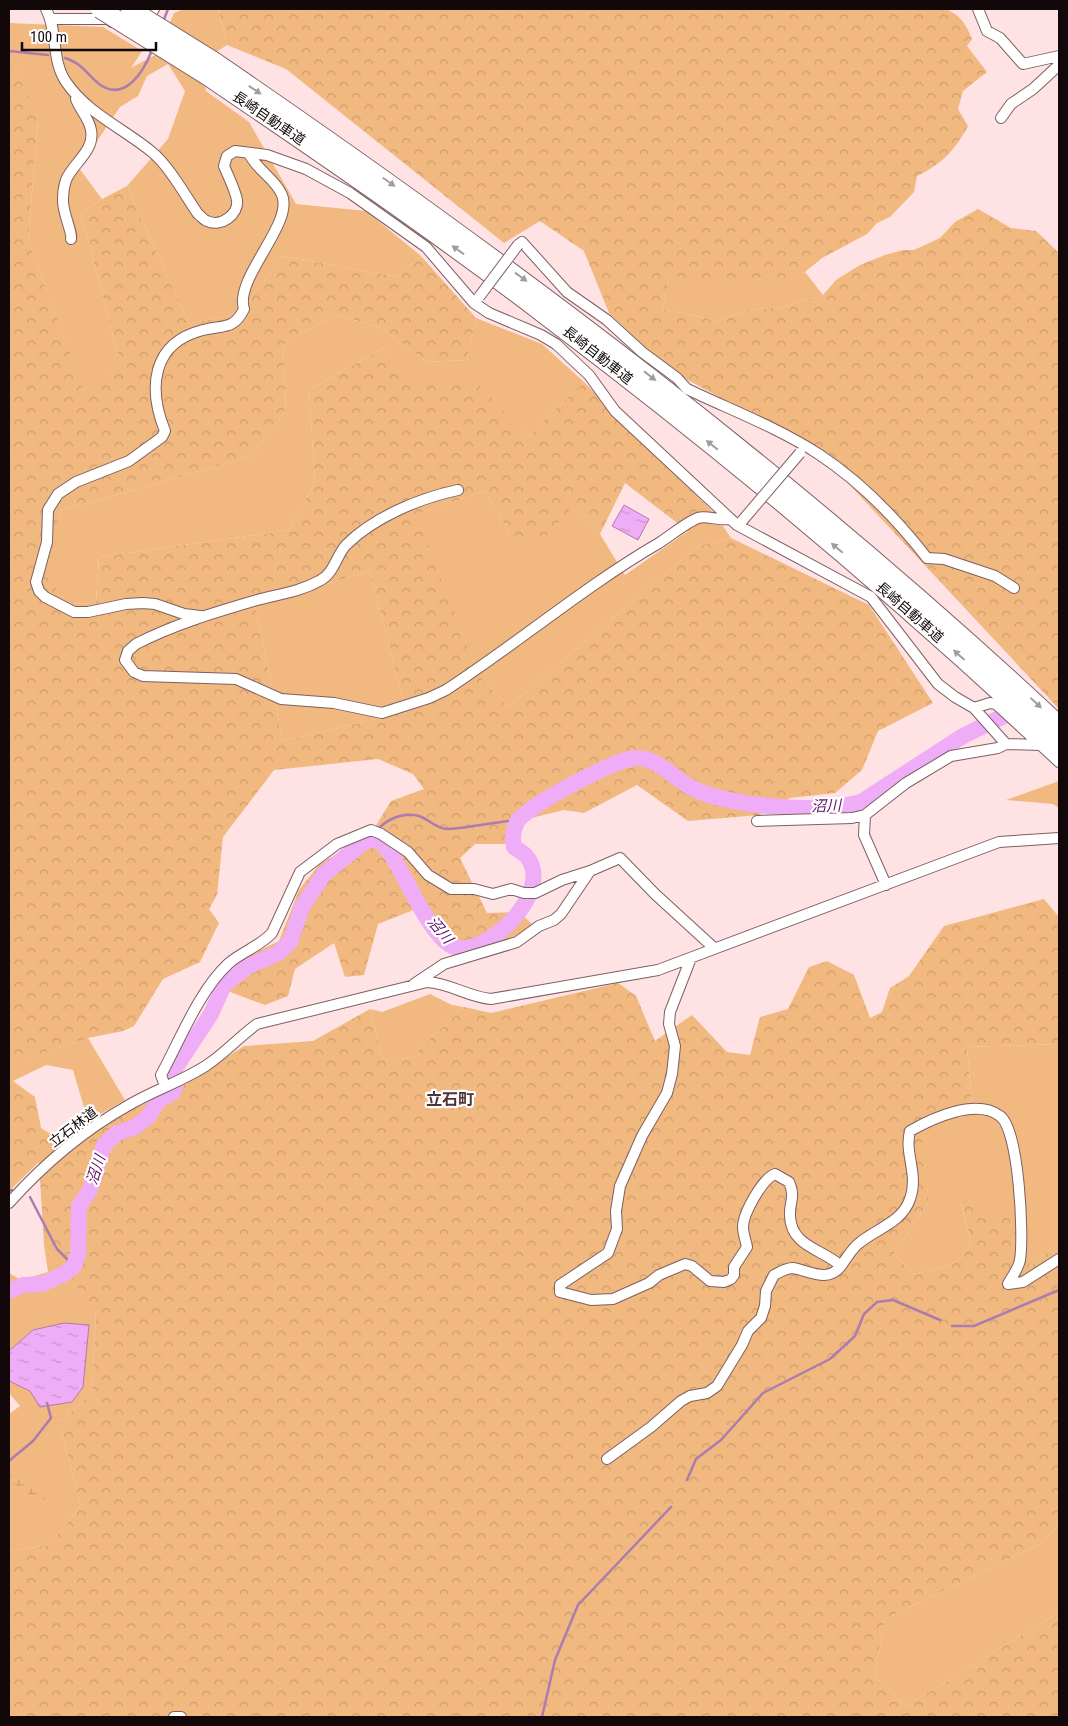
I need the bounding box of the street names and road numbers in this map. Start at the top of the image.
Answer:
street label: 長崎自動車道 [230,88,308,148]
street label: 長崎自動車道 [560,323,636,387]
street label: 長崎自動車道 [873,578,947,646]
street label: 立石林道 [46,1104,100,1150]

